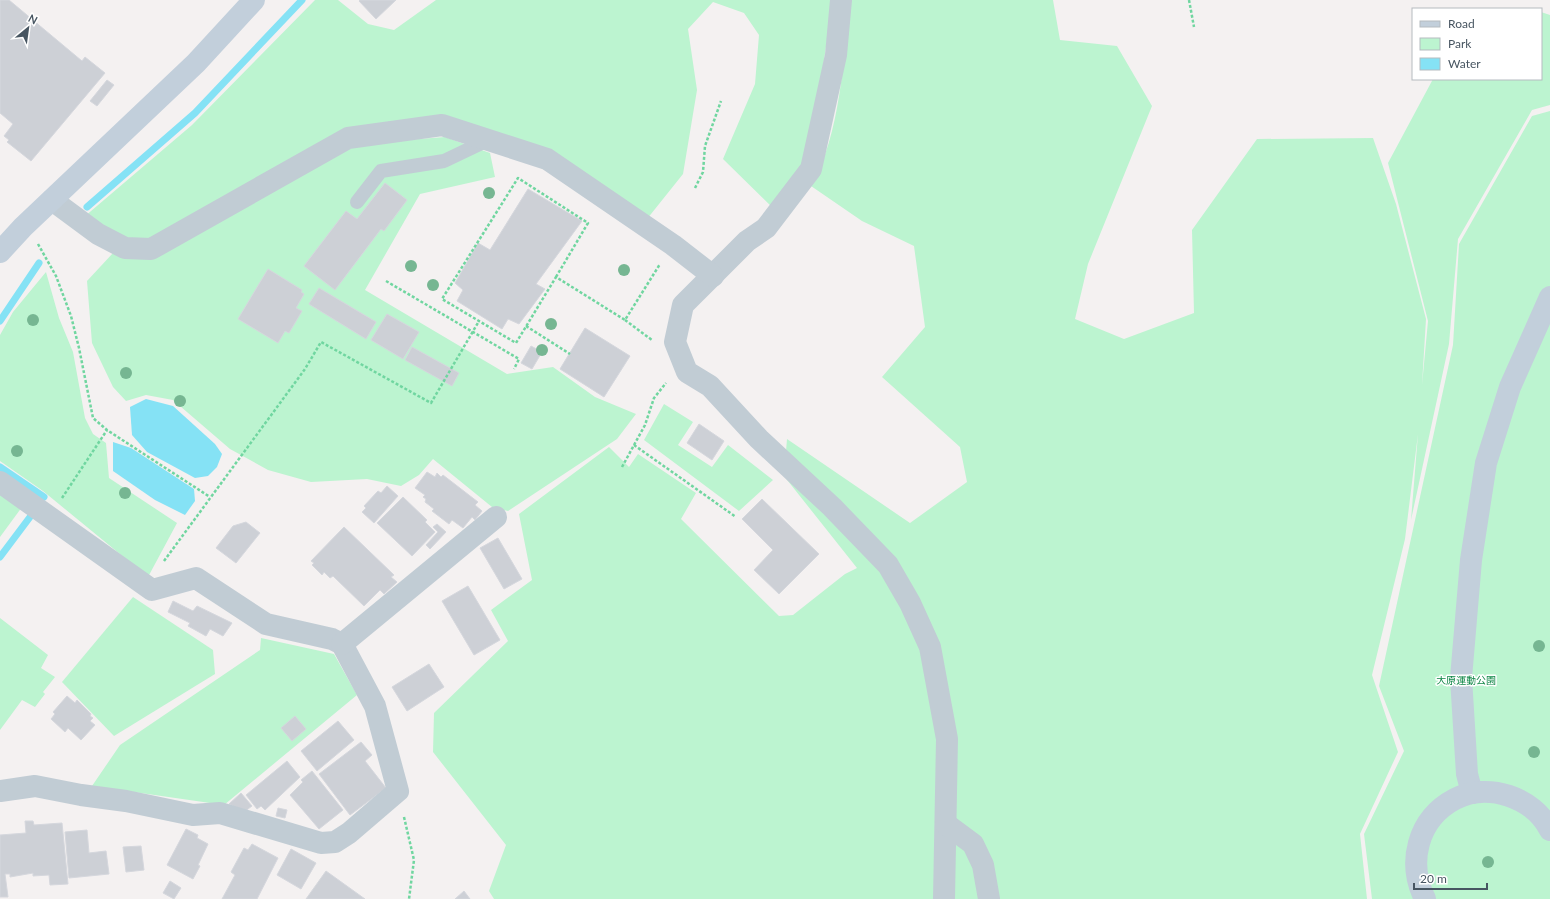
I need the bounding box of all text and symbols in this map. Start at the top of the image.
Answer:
north arrow [8,8,48,48]
legend [1412,8,1542,80]
text: N [26,11,40,27]
text: Road [1448,16,1475,31]
text: Park [1448,36,1472,51]
text: Water [1448,56,1481,71]
park label: 大原運動公園 [1436,674,1496,686]
scale bar [1414,865,1487,891]
text: 20 m [1420,871,1447,886]

